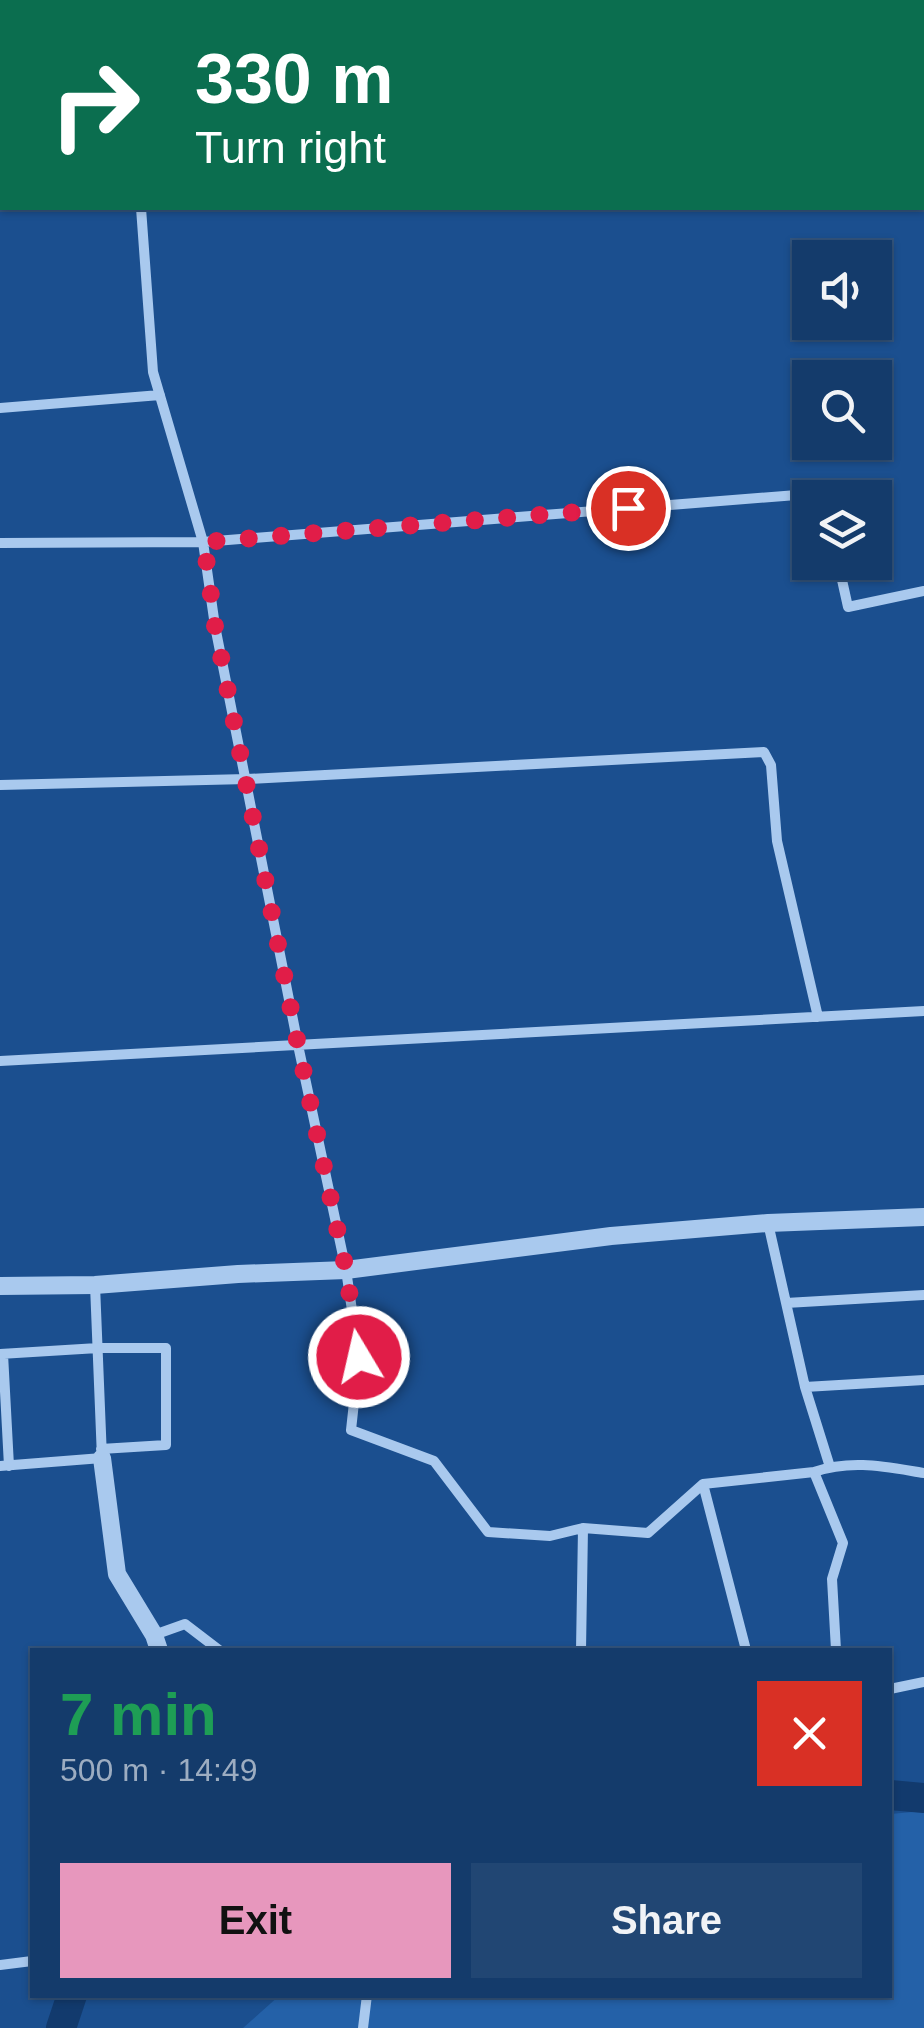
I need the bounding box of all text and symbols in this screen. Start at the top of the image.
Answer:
icon: right [30,40,160,170]
text: 330 m [195,40,393,118]
text: Turn right [195,122,386,173]
map controls [792,240,892,580]
button: sound [792,240,892,340]
button: search [792,360,892,460]
pin [586,466,671,551]
button: layers [792,480,892,580]
icon: arrive [601,481,656,536]
position arrow [307,1305,411,1409]
text: 7 min [60,1681,217,1748]
button: close [757,1681,862,1786]
text: 500 m · 14:49 [60,1752,257,1788]
button: Exit [60,1863,451,1978]
button: Share [471,1863,862,1978]

